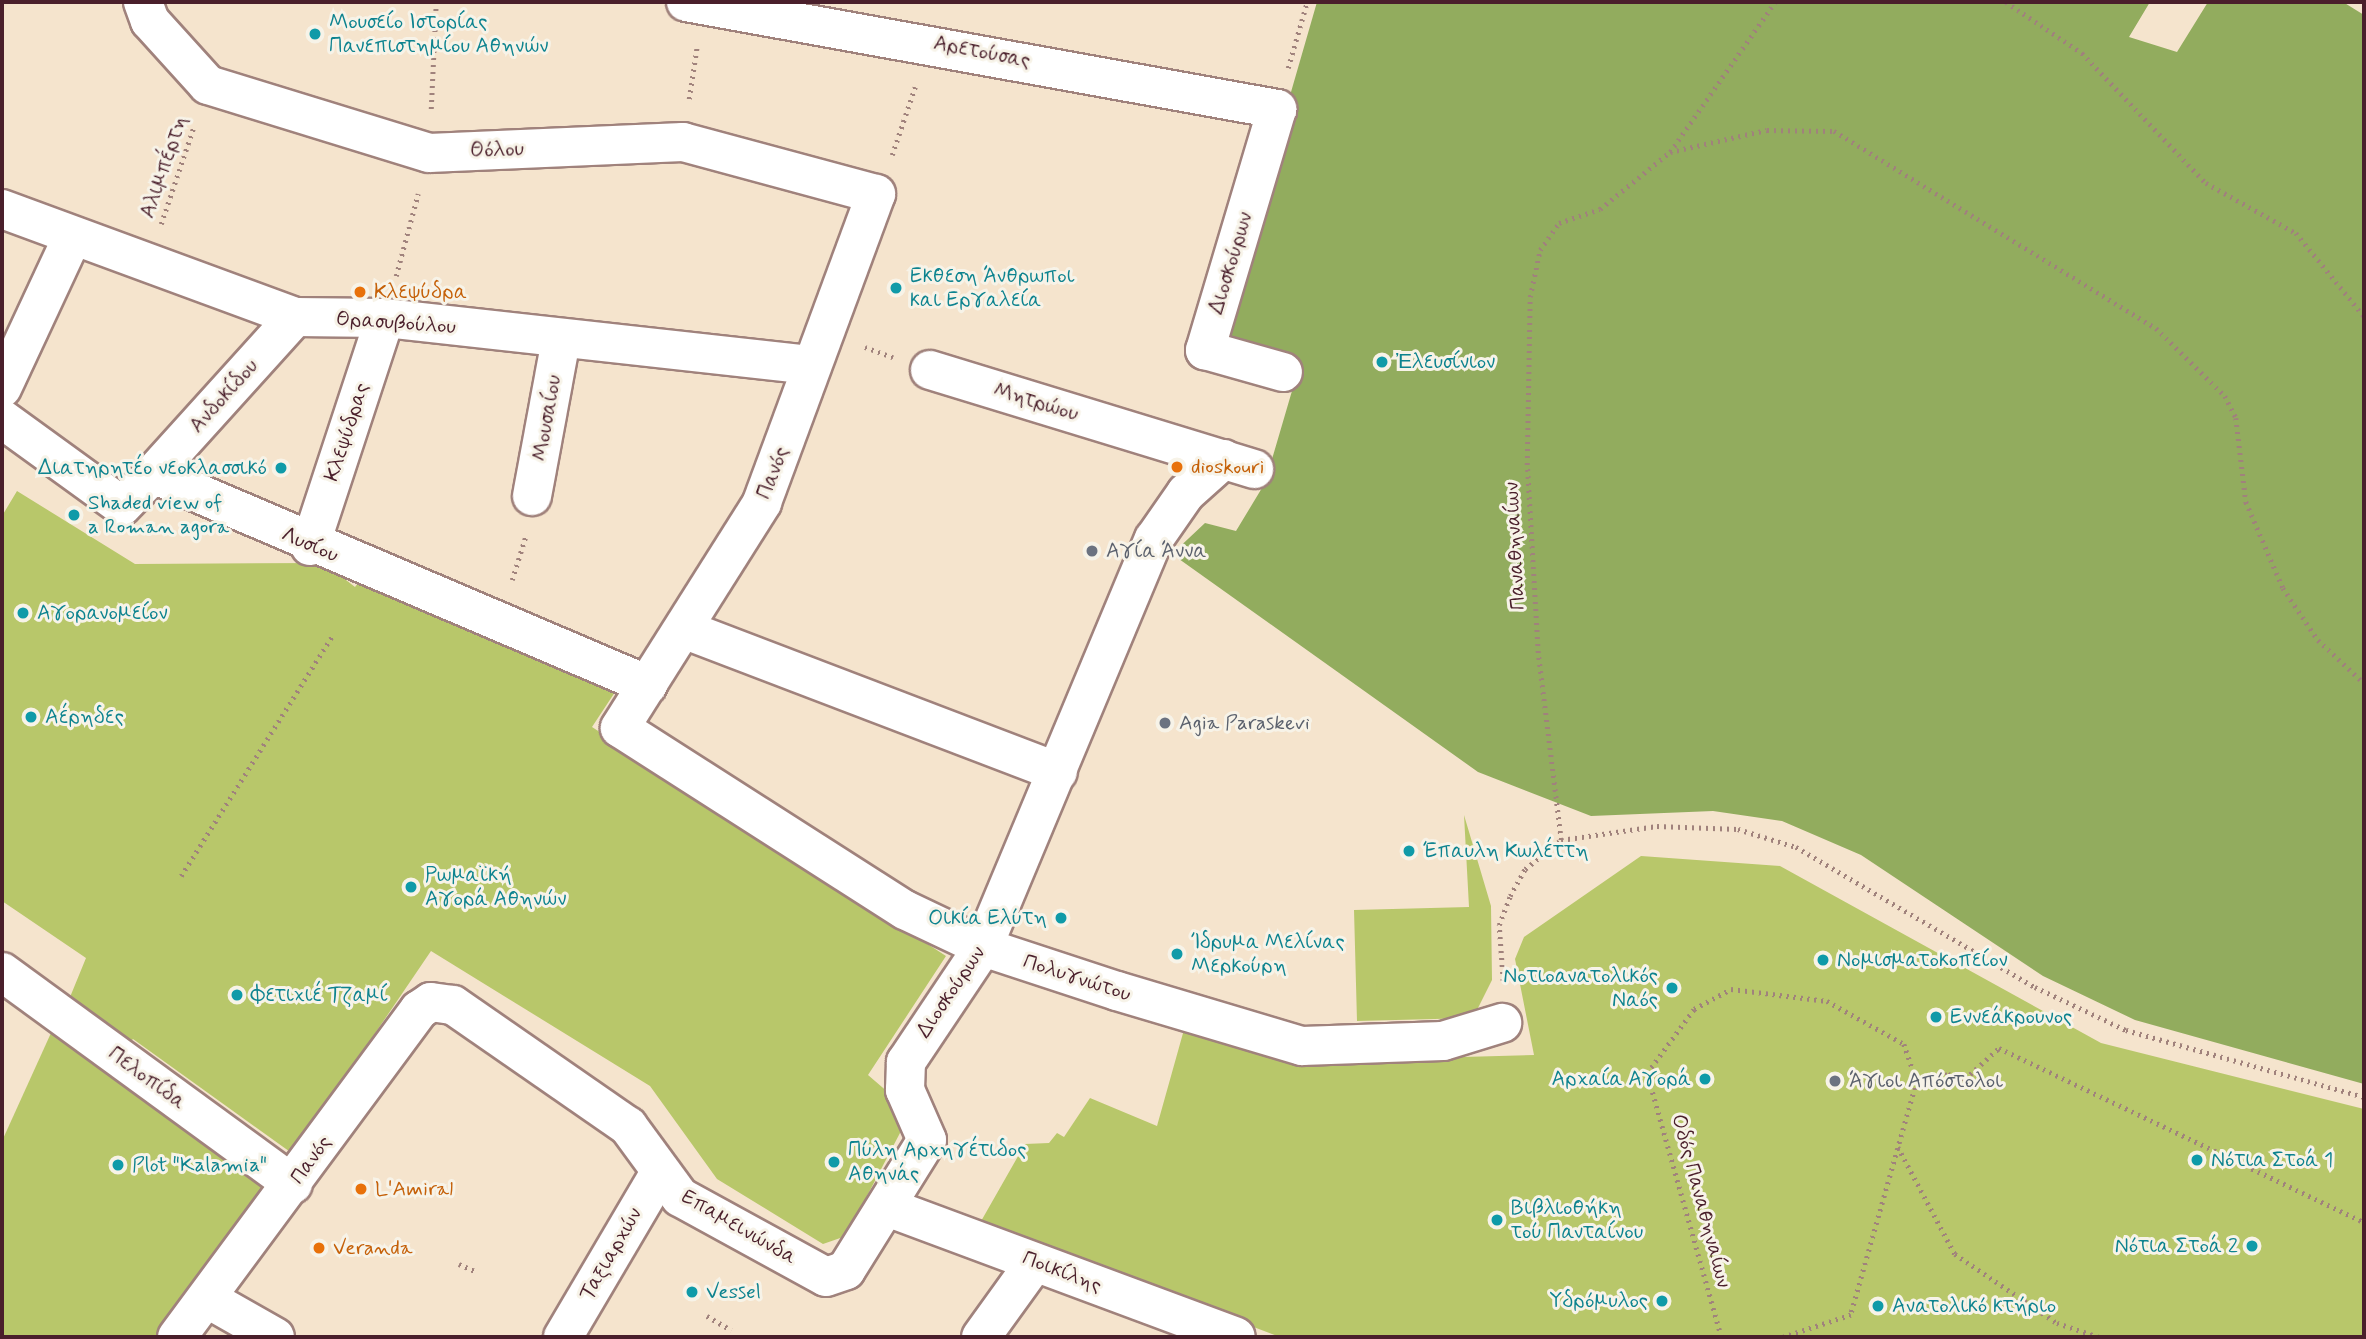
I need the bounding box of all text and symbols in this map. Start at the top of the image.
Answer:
place label: Μουσείο Ιστορίας Πανεπιστημίου Αθηνών [329,9,549,59]
marker: Μουσείο Ιστορίας Πανεπιστημίου Αθηνών [307,26,323,42]
street label: Αρετούσας [932,30,1032,74]
street label: Αλιμπέρτη [135,113,193,221]
street label: Θόλου [470,136,524,164]
street label: Διοσκούρων [1204,209,1258,317]
place label: Εκθεση Άνθρωποι και Εργαλεία [910,263,1074,313]
place label: Κλεψύδρα [374,279,467,305]
marker: Εκθεση Άνθρωποι και Εργαλεία [888,280,904,296]
marker: Κλεψύδρα [352,284,368,300]
street label: Θρασυβούλου [335,306,457,340]
place label: Ἐλευσίνιον [1396,349,1495,375]
street label: Ανδοκίδου [184,354,264,438]
marker: Ἐλευσίνιον [1374,354,1390,370]
street label: Μουσαίου [527,373,567,463]
street label: Μητρώου [990,377,1082,427]
street label: Κλεψύδρας [319,379,375,485]
street label: Πανός [752,443,794,503]
place label: dioskouri [1191,454,1264,480]
place label: Διατηρητέο νεοκλασσικό [38,455,267,481]
marker: dioskouri [1169,459,1185,475]
marker: Διατηρητέο νεοκλασσικό [273,460,289,476]
street label: Παναθηναίων [1499,481,1531,611]
place label: Shaded view of a Roman agora [88,490,227,540]
marker: Shaded view of a Roman agora [66,507,82,523]
street label: Λυσίου [278,522,342,568]
place label: Αγία Άννα [1106,538,1207,564]
marker: Αγία Άννα [1084,543,1100,559]
place label: Αγορανομείον [37,600,168,626]
marker: Αγορανομείον [15,605,31,621]
place label: Αέρηδες [45,704,124,730]
marker: Αέρηδες [23,709,39,725]
place label: Agia Paraskevi [1179,710,1310,736]
marker: Agia Paraskevi [1157,715,1173,731]
place label: Έπαυλη Κωλέττη [1423,838,1589,864]
marker: Έπαυλη Κωλέττη [1401,843,1417,859]
place label: Ρωμαϊκή Αγορά Αθηνών [425,862,566,912]
marker: Ρωμαϊκή Αγορά Αθηνών [403,879,419,895]
place label: Οικία Ελύτη [928,905,1047,931]
marker: Οικία Ελύτη [1053,910,1069,926]
place label: Ίδρυμα Μελίνας Μερκούρη [1191,929,1345,979]
street label: Διοσκούρων [911,941,991,1043]
marker: Ίδρυμα Μελίνας Μερκούρη [1169,946,1185,962]
place label: Νομισματοκοπείον [1837,947,2008,973]
street label: Πολυγνώτου [1020,949,1134,1007]
marker: Νομισματοκοπείον [1815,952,1831,968]
place label: Νοτιοανατολικός Ναός [1503,963,1658,1013]
marker: Νοτιοανατολικός Ναός [1664,980,1680,996]
place label: Φετιχιέ Τζαμί [251,982,387,1008]
marker: Φετιχιέ Τζαμί [229,987,245,1003]
place label: Εννεάκρουνος [1950,1004,2072,1030]
marker: Εννεάκρουνος [1928,1009,1944,1025]
street label: Πελοπίδα [103,1041,191,1115]
place label: Αρχαία Αγορά [1552,1066,1691,1092]
place label: Άγιοι Απόστολοι [1849,1068,2003,1094]
marker: Αρχαία Αγορά [1697,1071,1713,1087]
marker: Άγιοι Απόστολοι [1827,1073,1843,1089]
street label: Οδός Παναθηναίων [1666,1111,1736,1291]
street label: Πανός [285,1131,337,1189]
place label: Πύλη Αρχηγέτιδος Αθηνάς [848,1137,1026,1187]
place label: Νότια Στοά 1 [2211,1147,2333,1173]
place label: Plot "Kalamia" [132,1152,267,1178]
marker: Νότια Στοά 1 [2189,1152,2205,1168]
marker: Πύλη Αρχηγέτιδος Αθηνάς [826,1154,842,1170]
marker: Plot "Kalamia" [110,1157,126,1173]
place label: L'Amiral [375,1176,453,1202]
marker: L'Amiral [353,1181,369,1197]
street label: Επαμεινώνδα [677,1184,801,1270]
place label: Βιβλιοθήκη τού Πανταίνου [1511,1195,1643,1245]
street label: Ταξιαρχών [574,1203,648,1305]
marker: Βιβλιοθήκη τού Πανταίνου [1489,1212,1505,1228]
place label: Νότια Στοά 2 [2115,1233,2238,1259]
place label: Veranda [333,1235,413,1261]
marker: Νότια Στοά 2 [2244,1238,2260,1254]
marker: Veranda [311,1240,327,1256]
street label: Ποικίλης [1019,1245,1105,1299]
place label: Vessel [706,1279,761,1305]
marker: Vessel [684,1284,700,1300]
place label: Υδρόμυλος [1549,1288,1648,1314]
marker: Υδρόμυλος [1654,1293,1670,1309]
place label: Ανατολικό κτήριο [1892,1293,2056,1319]
marker: Ανατολικό κτήριο [1870,1298,1886,1314]

